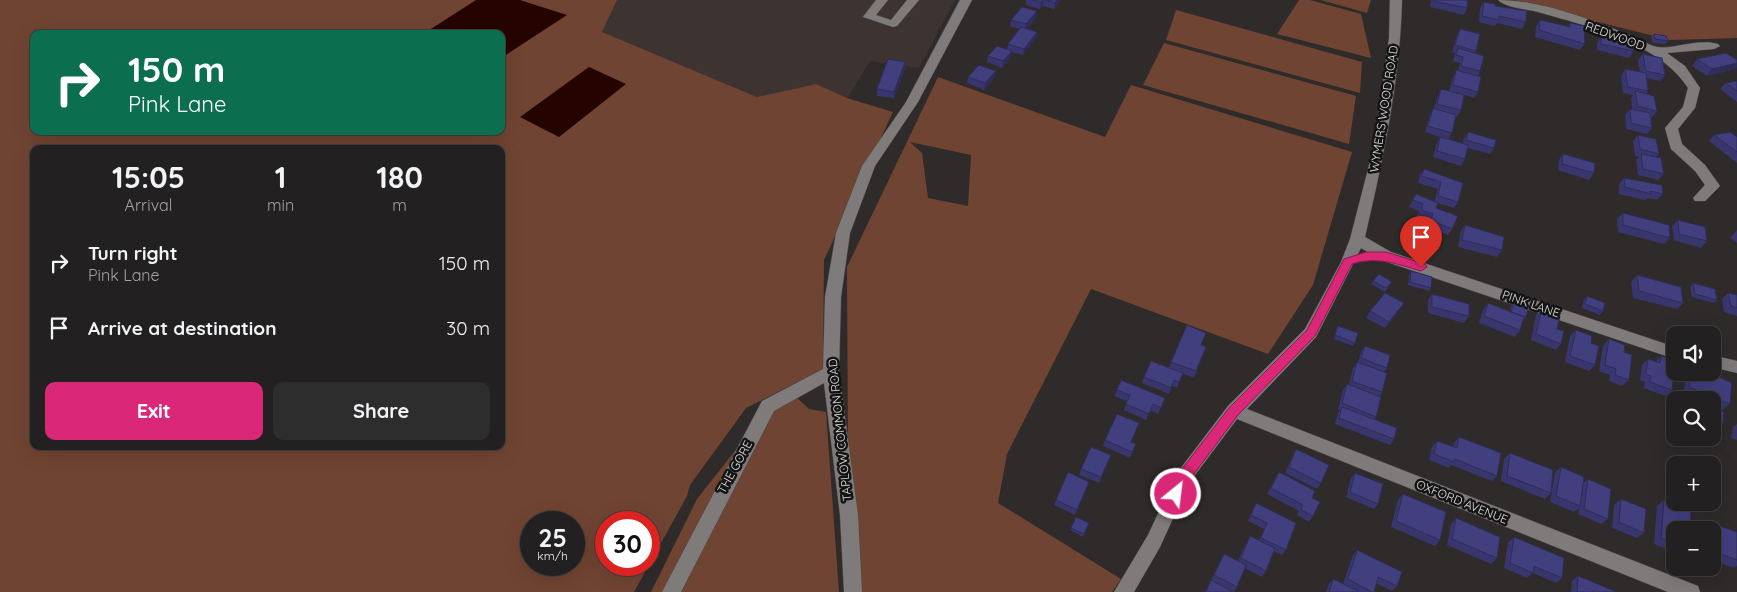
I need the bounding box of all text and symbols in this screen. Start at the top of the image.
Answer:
street label: REDWOOD [1583,18,1647,53]
street label: WYMERS WOOD ROAD [1366,44,1401,173]
text: 150 m [128,47,225,91]
icon: right [45,50,110,115]
text: Pink Lane [128,90,227,118]
text: 15:05 [112,158,185,196]
text: 1 [275,158,286,196]
text: 180 [376,158,423,196]
text: Arrival [125,195,172,215]
text: min [267,195,294,215]
text: m [392,195,407,215]
pin [1400,216,1442,267]
icon: arrive [1407,223,1435,251]
text: Turn right [88,241,177,265]
icon: right [45,249,73,277]
text: 150 m [439,251,490,275]
text: Pink Lane [88,265,160,285]
street label: PINK LANE [1500,287,1562,320]
icon: arrive [45,314,73,342]
text: Arrive at destination [88,316,277,340]
text: 30 m [446,316,490,340]
map controls [1666,326,1721,576]
button: sound [1666,326,1721,381]
street label: TAPLOW COMMON ROAD [825,358,854,502]
button: Exit [45,382,263,440]
button: Share [273,382,490,440]
button: search [1666,391,1721,446]
street label: THE GORE [714,437,755,496]
button: + [1666,456,1721,511]
position arrow [1149,467,1201,519]
street label: OXFORD AVENUE [1414,476,1510,527]
speed limit sign: 30 [595,511,660,576]
button: − [1666,521,1721,576]
text: 25 [538,522,567,553]
text: km/h [537,548,568,563]

